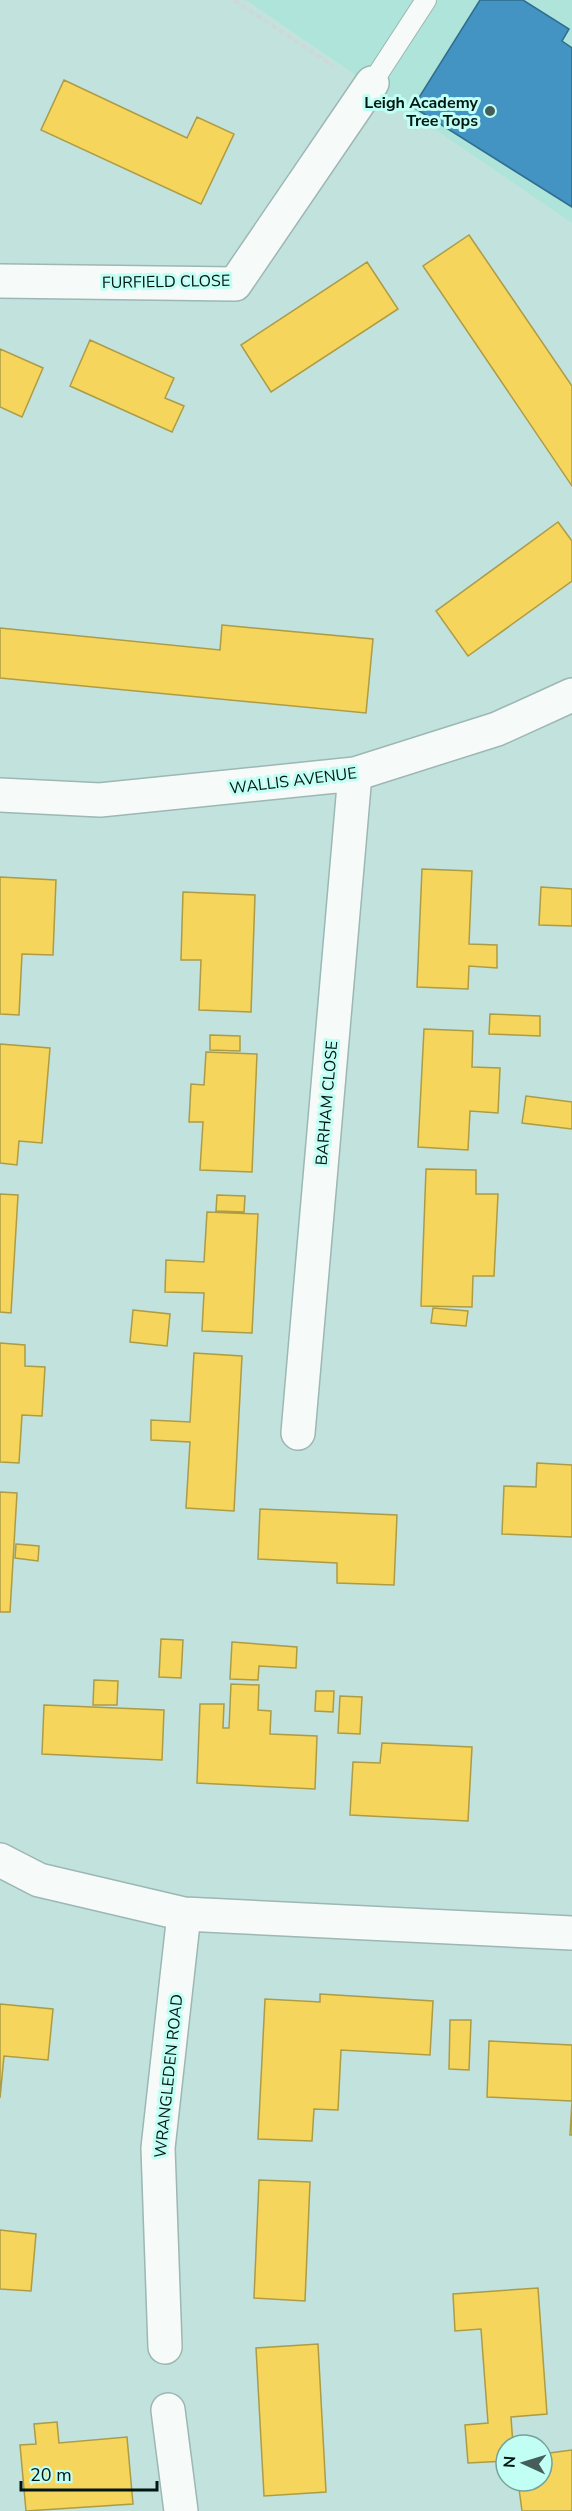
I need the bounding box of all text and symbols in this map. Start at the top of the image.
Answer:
place label: Leigh Academy Tree Tops [364,92,479,132]
marker: Leigh Academy Tree Tops [483,104,497,118]
street label: FURFIELD CLOSE [102,270,230,294]
street label: WALLIS AVENUE [228,762,358,800]
street label: BARHAM CLOSE [311,1040,343,1166]
street label: WRANGLEDEN ROAD [149,1993,189,2159]
north arrow [494,2433,554,2493]
scale bar [21,2454,158,2492]
text: N [499,2455,521,2469]
text: 20 m [30,2463,72,2487]

